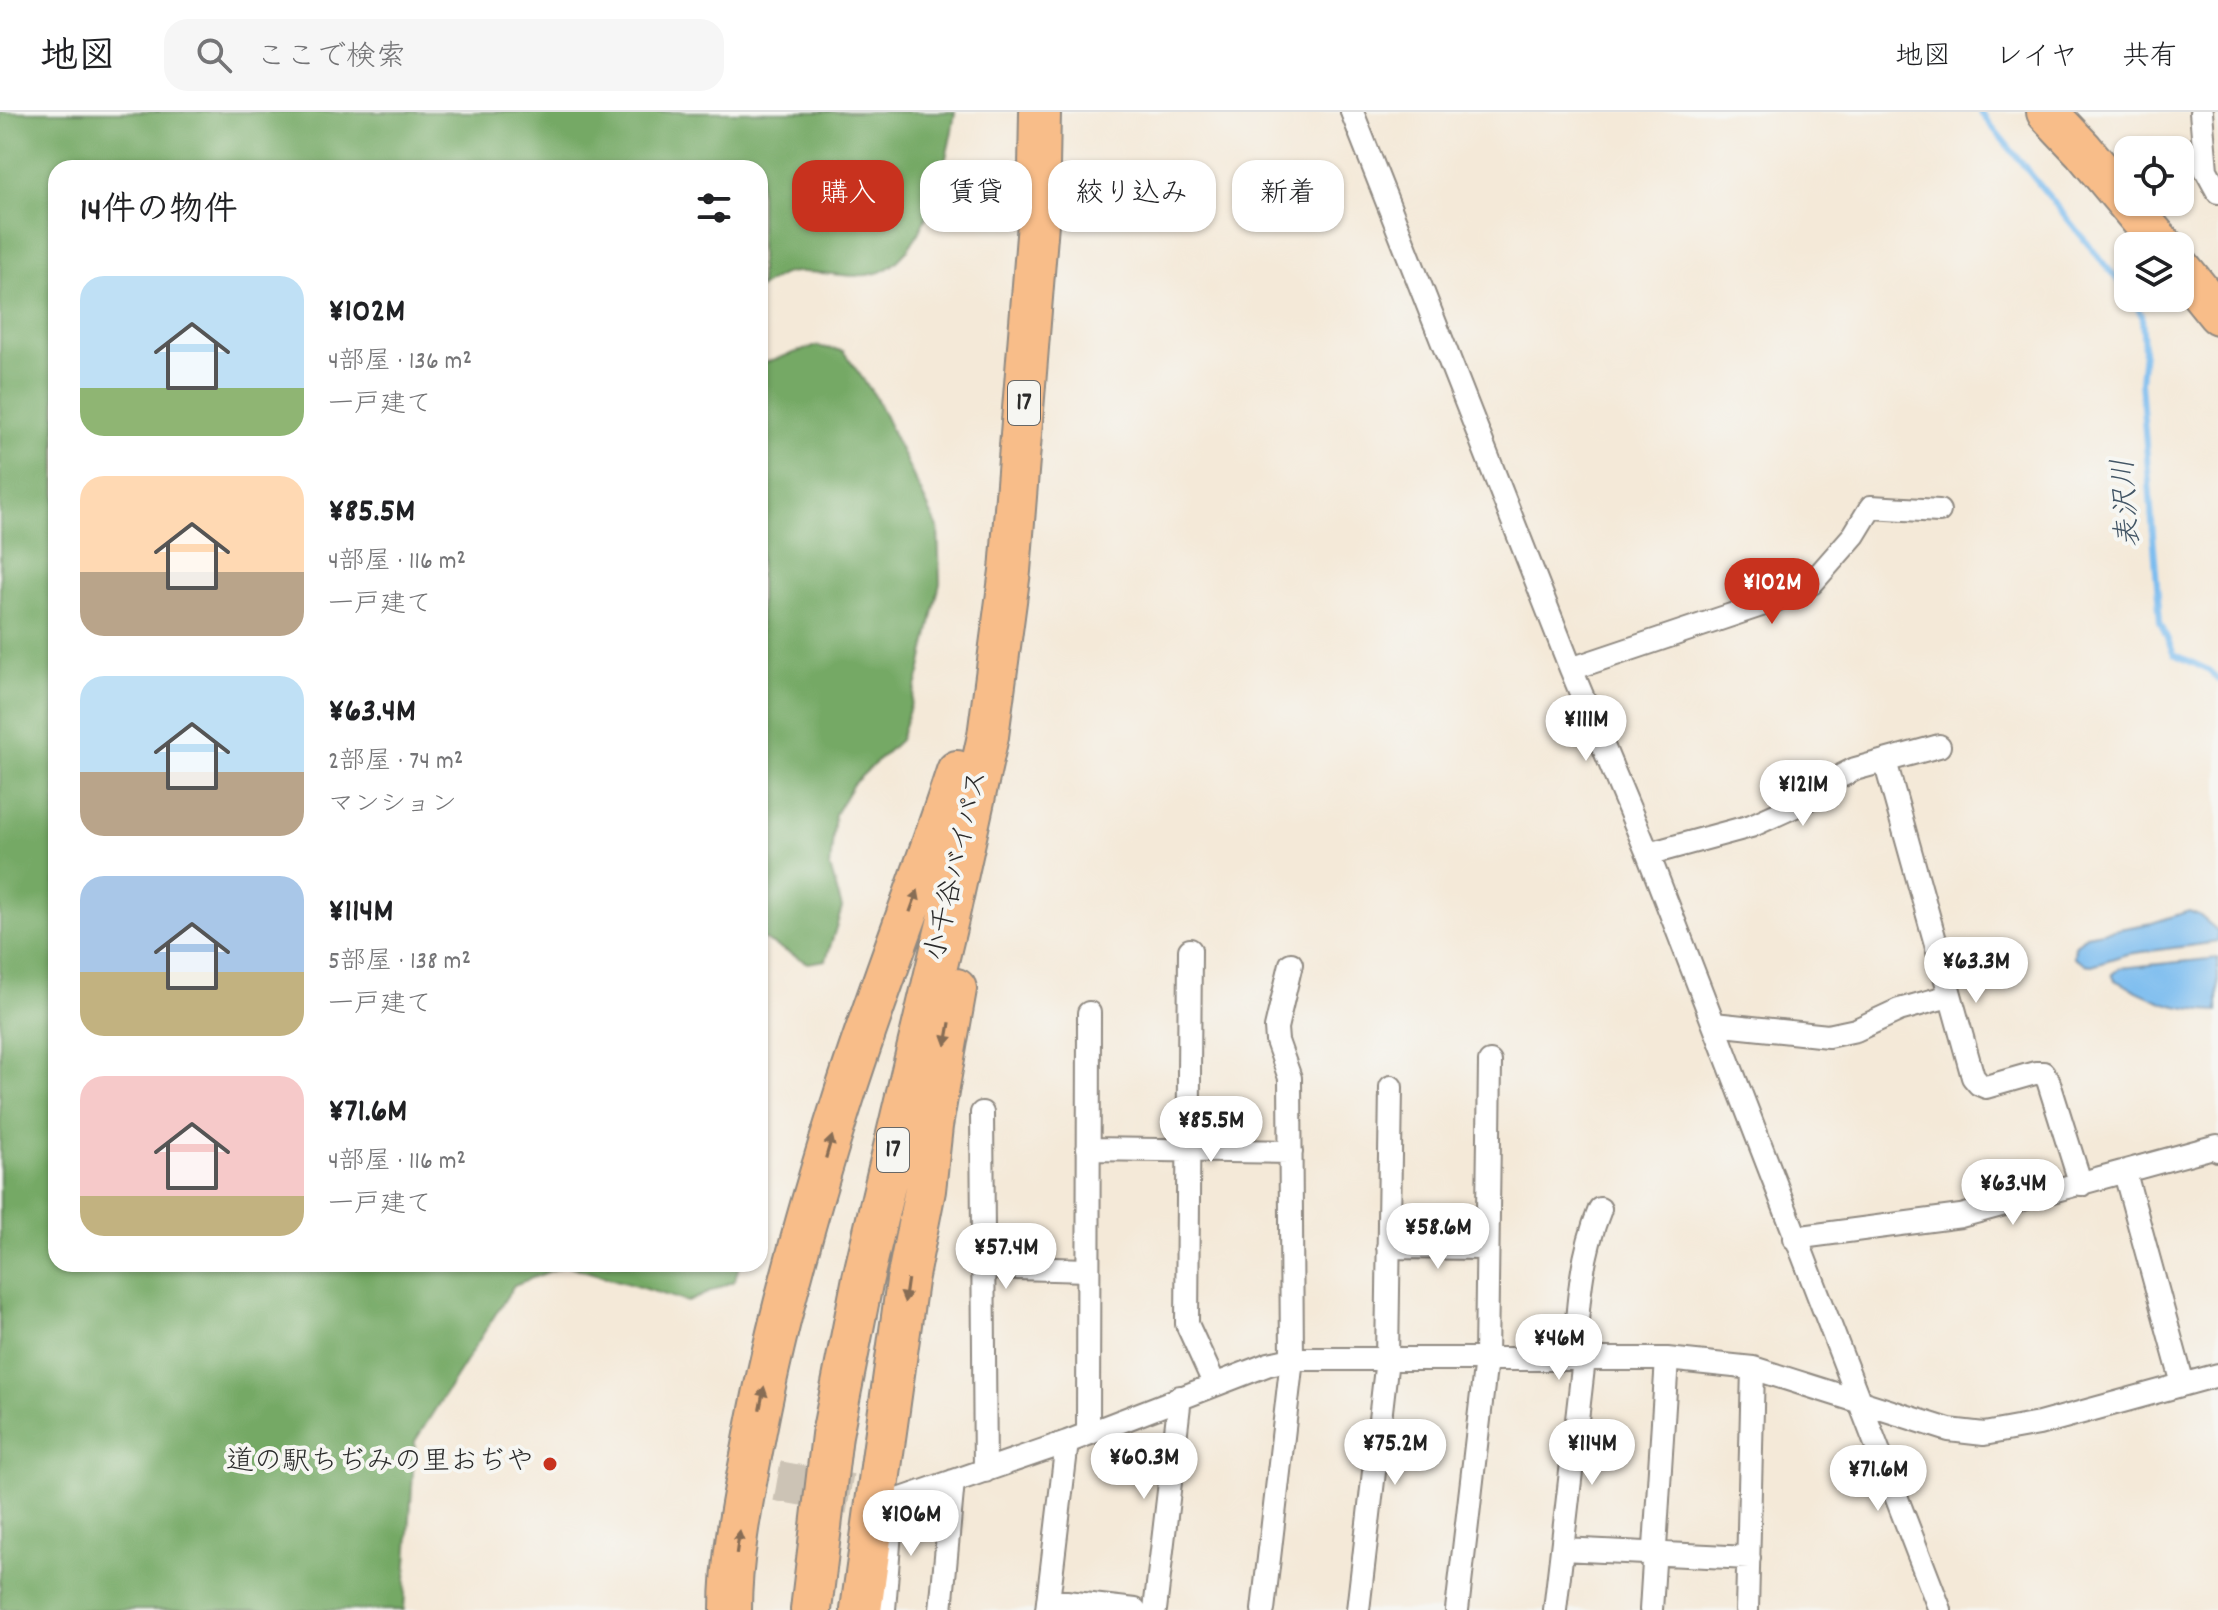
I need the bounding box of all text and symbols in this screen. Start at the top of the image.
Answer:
search box [164,19,724,91]
text: 地図 [40,32,116,87]
icon: search [192,33,236,77]
text: ここで検索 [256,38,406,81]
text: 地図 [1895,39,1951,79]
text: レイヤ [1995,39,2078,79]
text: 共有 [2122,39,2178,79]
map controls [2114,136,2194,312]
button: locate [2114,136,2194,216]
chip: 購入 [792,160,904,232]
chip: 賃貸 [920,160,1032,232]
chip: 絞り込み [1048,160,1216,232]
chip: 新着 [1232,160,1344,232]
icon: filters [692,186,736,230]
text: 14件の物件 [80,188,238,237]
button: layers [2114,232,2194,312]
text: ¥102M [328,289,405,338]
icon: home [144,308,240,404]
text: 4部屋 · 136 m² [328,344,472,381]
road number: 17 [1008,381,1040,425]
text: 一戸建て [328,387,432,424]
water label: 表沢川 [2104,457,2154,549]
text: ¥85.5M [328,489,415,538]
icon: home [144,508,240,604]
text: 4部屋 · 116 m² [328,544,466,581]
pin: ¥102M [1716,558,1828,626]
text: ¥102M [1742,565,1802,602]
text: 一戸建て [328,587,432,624]
text: ¥63.4M [328,689,416,738]
pin: ¥111M [1530,695,1642,763]
text: ¥111M [1564,702,1608,739]
icon: home [144,708,240,804]
text: 2部屋 · 74 m² [328,744,463,781]
pin: ¥121M [1747,760,1859,828]
street label: 小千谷バイパス [918,766,1000,966]
text: ¥121M [1778,767,1828,804]
text: マンション [328,787,457,824]
text: ¥114M [328,889,393,938]
one-way arrow [908,889,921,913]
icon: home [144,908,240,1004]
pin: ¥63.3M [1911,937,2041,1005]
text: 5部屋 · 138 m² [328,944,471,981]
text: ¥63.3M [1942,944,2010,981]
text: 一戸建て [328,987,432,1024]
one-way arrow [942,1022,954,1047]
text: ¥71.6M [328,1089,407,1138]
pin: ¥85.5M [1146,1096,1276,1164]
text: ¥85.5M [1178,1103,1244,1140]
icon: home [144,1108,240,1204]
road number: 17 [877,1128,909,1172]
one-way arrow [823,1134,836,1158]
text: 4部屋 · 116 m² [328,1144,466,1181]
pin: ¥63.4M [1948,1159,2078,1227]
text: ¥63.4M [1979,1166,2047,1203]
text: 一戸建て [328,1187,432,1224]
pin: ¥58.6M [1373,1203,1503,1271]
text: ¥58.6M [1404,1210,1472,1247]
pin: ¥57.4M [941,1223,1071,1291]
text: ¥57.4M [974,1230,1038,1267]
one-way arrow [899,1279,912,1304]
pin: ¥46M [1512,1314,1606,1382]
text: ¥46M [1533,1321,1585,1358]
one-way arrow [757,1385,769,1410]
pin: ¥75.2M [1330,1419,1460,1487]
pin: ¥114M [1536,1419,1648,1487]
text: ¥75.2M [1362,1426,1428,1463]
text: ¥114M [1567,1426,1617,1463]
pin: ¥60.3M [1079,1433,1209,1501]
text: ¥60.3M [1109,1440,1179,1477]
place label: 道の駅ちぢみの里おぢや [226,1444,534,1484]
pin: ¥71.6M [1813,1445,1943,1513]
text: ¥71.6M [1848,1452,1908,1489]
marker: 道の駅ちぢみの里おぢや [541,1455,559,1473]
pin: ¥106M [855,1490,967,1558]
text: ¥106M [881,1497,941,1534]
one-way arrow [732,1529,745,1554]

